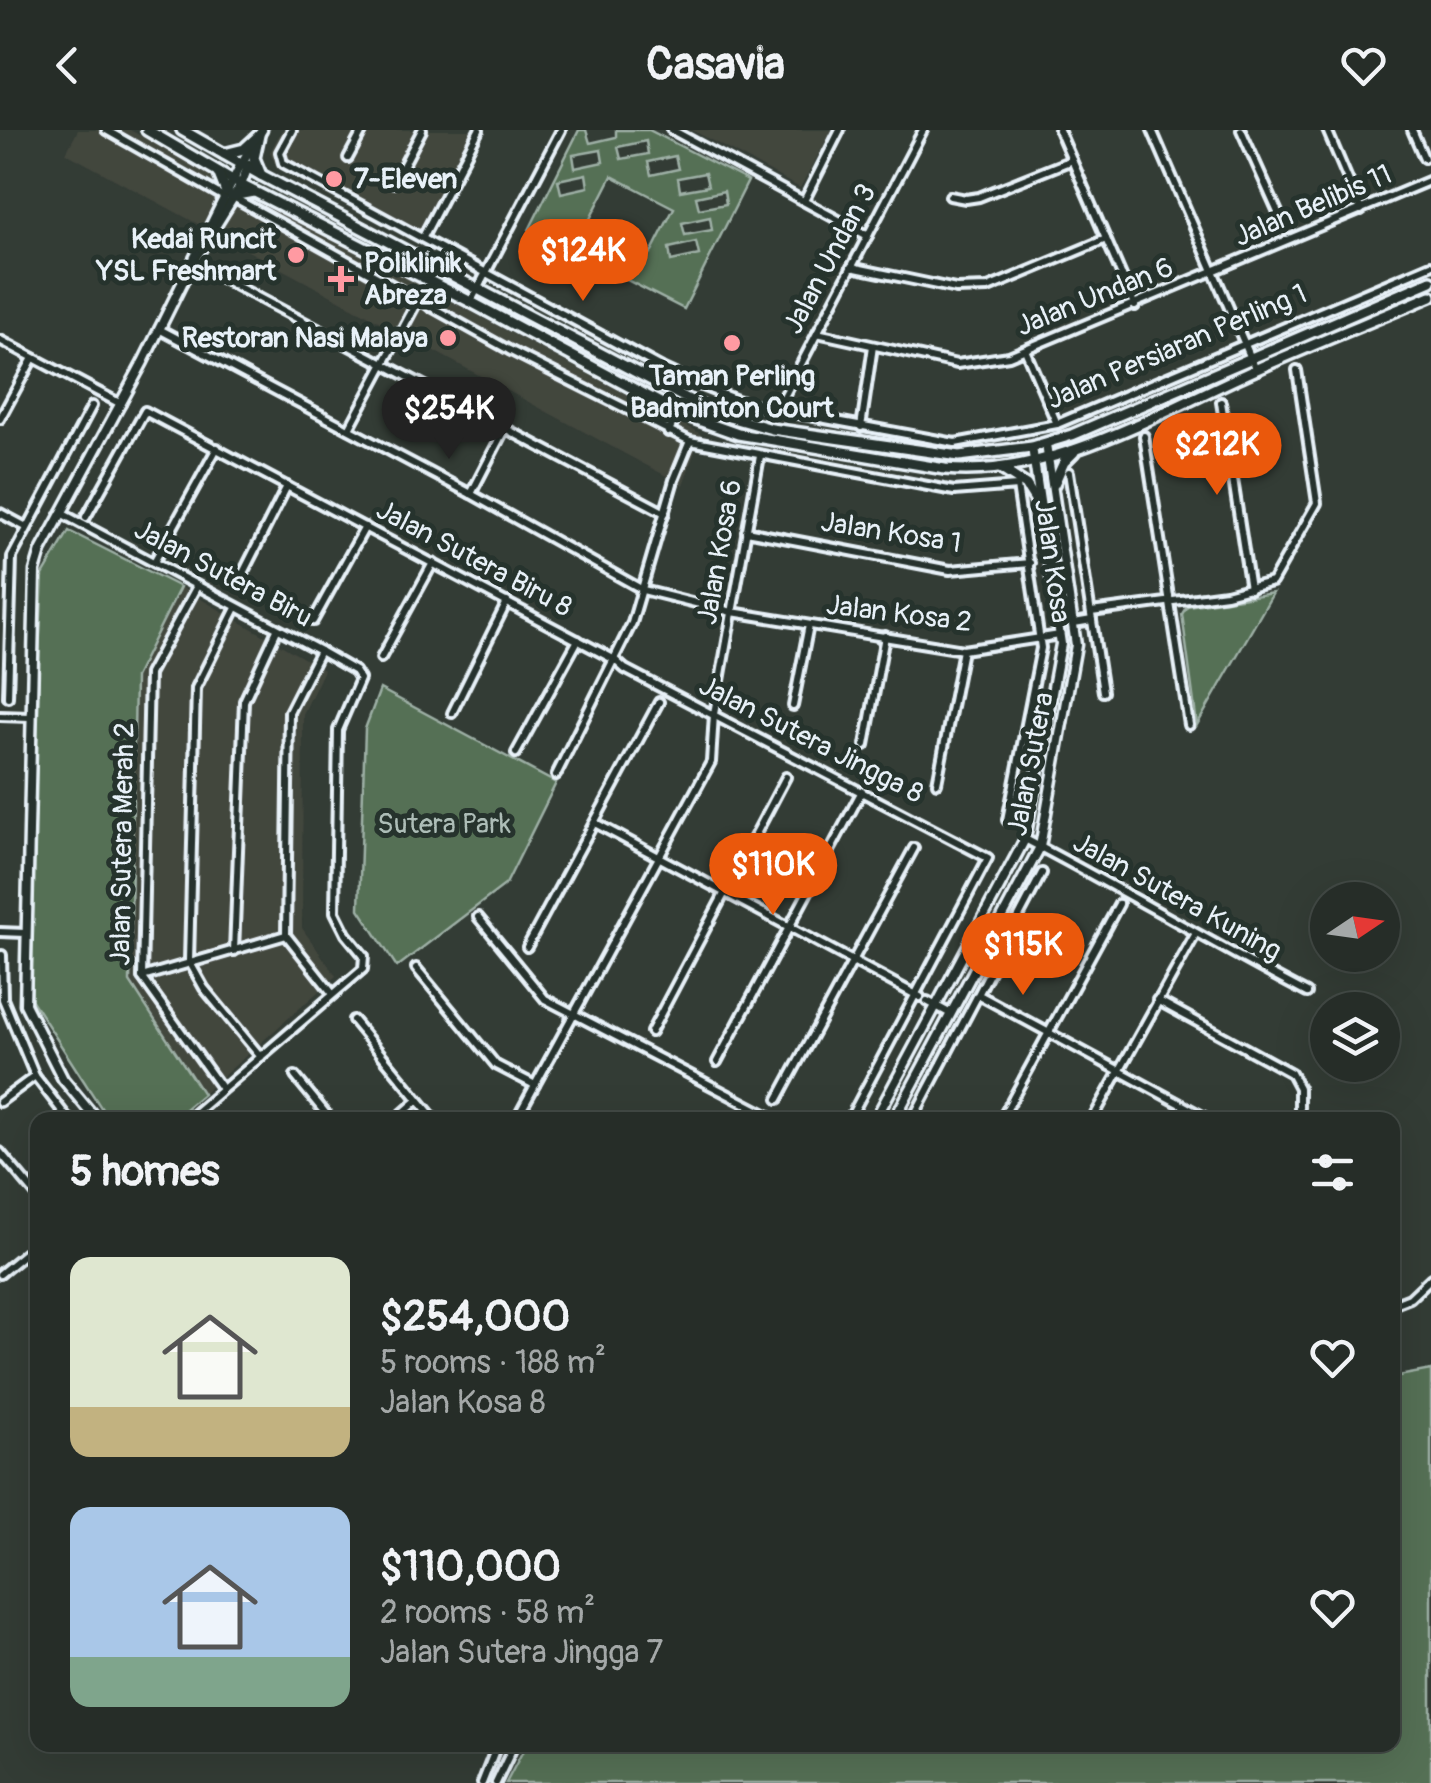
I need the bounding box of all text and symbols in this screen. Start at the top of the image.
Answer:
text: Casavia [646,37,785,93]
icon: back [40,38,95,93]
icon: heart [1336,38,1391,93]
street label: Jalan Belibis 11 [1229,157,1397,255]
place label: 7-Eleven [354,162,458,197]
marker: 7-Eleven [323,168,345,190]
street label: Jalan Undan 3 [776,178,884,340]
pin: $124K [513,219,653,304]
place label: Kedai Runcit YSL Freshmart [95,222,277,289]
text: $124K [540,231,626,271]
marker: Kedai Runcit YSL Freshmart [285,244,307,266]
place label: Poliklinik Abreza [364,246,462,313]
street label: Jalan Undan 6 [1012,250,1178,344]
marker: Poliklinik Abreza [328,266,354,292]
street label: Jalan Persiaran Perling 1 [1042,276,1312,418]
place label: Restoran Nasi Malaya [182,321,428,356]
marker: Restoran Nasi Malaya [437,327,459,349]
marker: Taman Perling Badminton Court [721,332,743,354]
place label: Taman Perling Badminton Court [630,359,834,426]
pin: $254K [379,377,519,462]
text: $254K [404,389,494,429]
pin: $212K [1147,413,1287,498]
text: $212K [1175,425,1259,465]
street label: Jalan Kosa 6 [690,477,750,627]
street label: Jalan Sutera Biru 8 [370,493,578,625]
street label: Jalan Kosa [1026,497,1078,625]
street label: Jalan Kosa 1 [818,505,964,561]
street label: Jalan Sutera Biru [128,512,318,636]
street label: Jalan Kosa 2 [824,588,974,640]
street label: Jalan Sutera Jingga 8 [693,668,929,812]
street label: Jalan Sutera [1000,689,1062,839]
street label: Jalan Sutera Merah 2 [103,722,143,966]
park label: Sutera Park [377,807,511,842]
street label: Jalan Sutera Kuning [1067,825,1287,969]
pin: $110K [703,833,843,918]
text: $110K [731,845,815,885]
north arrow [1310,882,1400,972]
map controls [1310,882,1400,1082]
pin: $115K [953,913,1093,998]
text: $115K [983,925,1063,965]
button: layers [1310,992,1400,1082]
icon: filters [1305,1145,1360,1200]
text: 5 homes [70,1146,220,1198]
text: $254,000 [380,1291,570,1343]
icon: home [150,1297,270,1417]
icon: heart [1305,1330,1360,1385]
text: 5 rooms · 188 m² [380,1343,606,1383]
text: Jalan Kosa 8 [380,1383,546,1423]
text: $110,000 [380,1541,561,1593]
icon: home [150,1547,270,1667]
icon: heart [1305,1580,1360,1635]
text: 2 rooms · 58 m² [380,1593,595,1633]
text: Jalan Sutera Jingga 7 [380,1633,663,1673]

